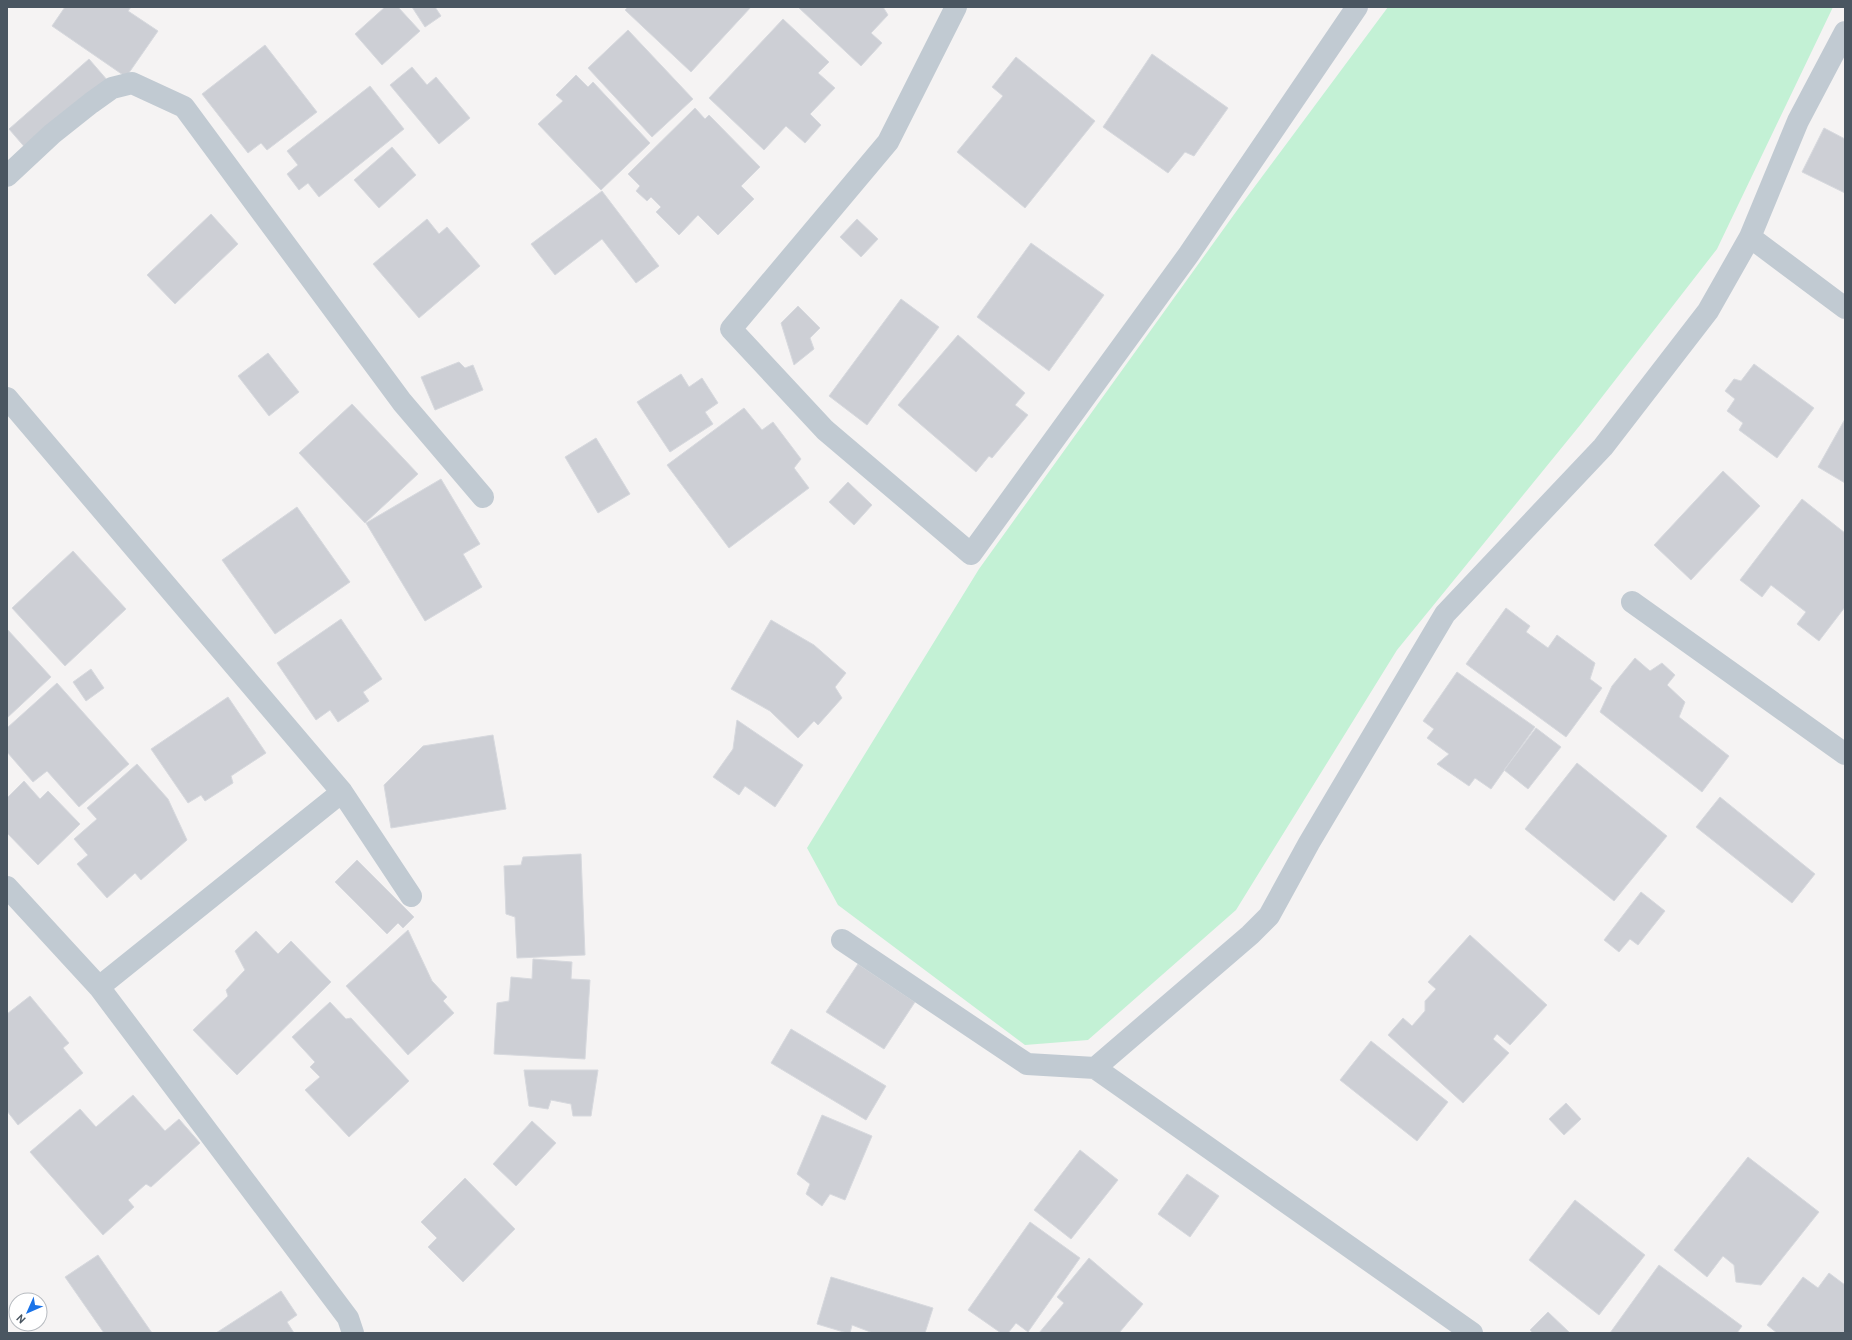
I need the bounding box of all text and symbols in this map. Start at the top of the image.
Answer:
north arrow [8,1292,48,1332]
text: N [14,1311,29,1326]

